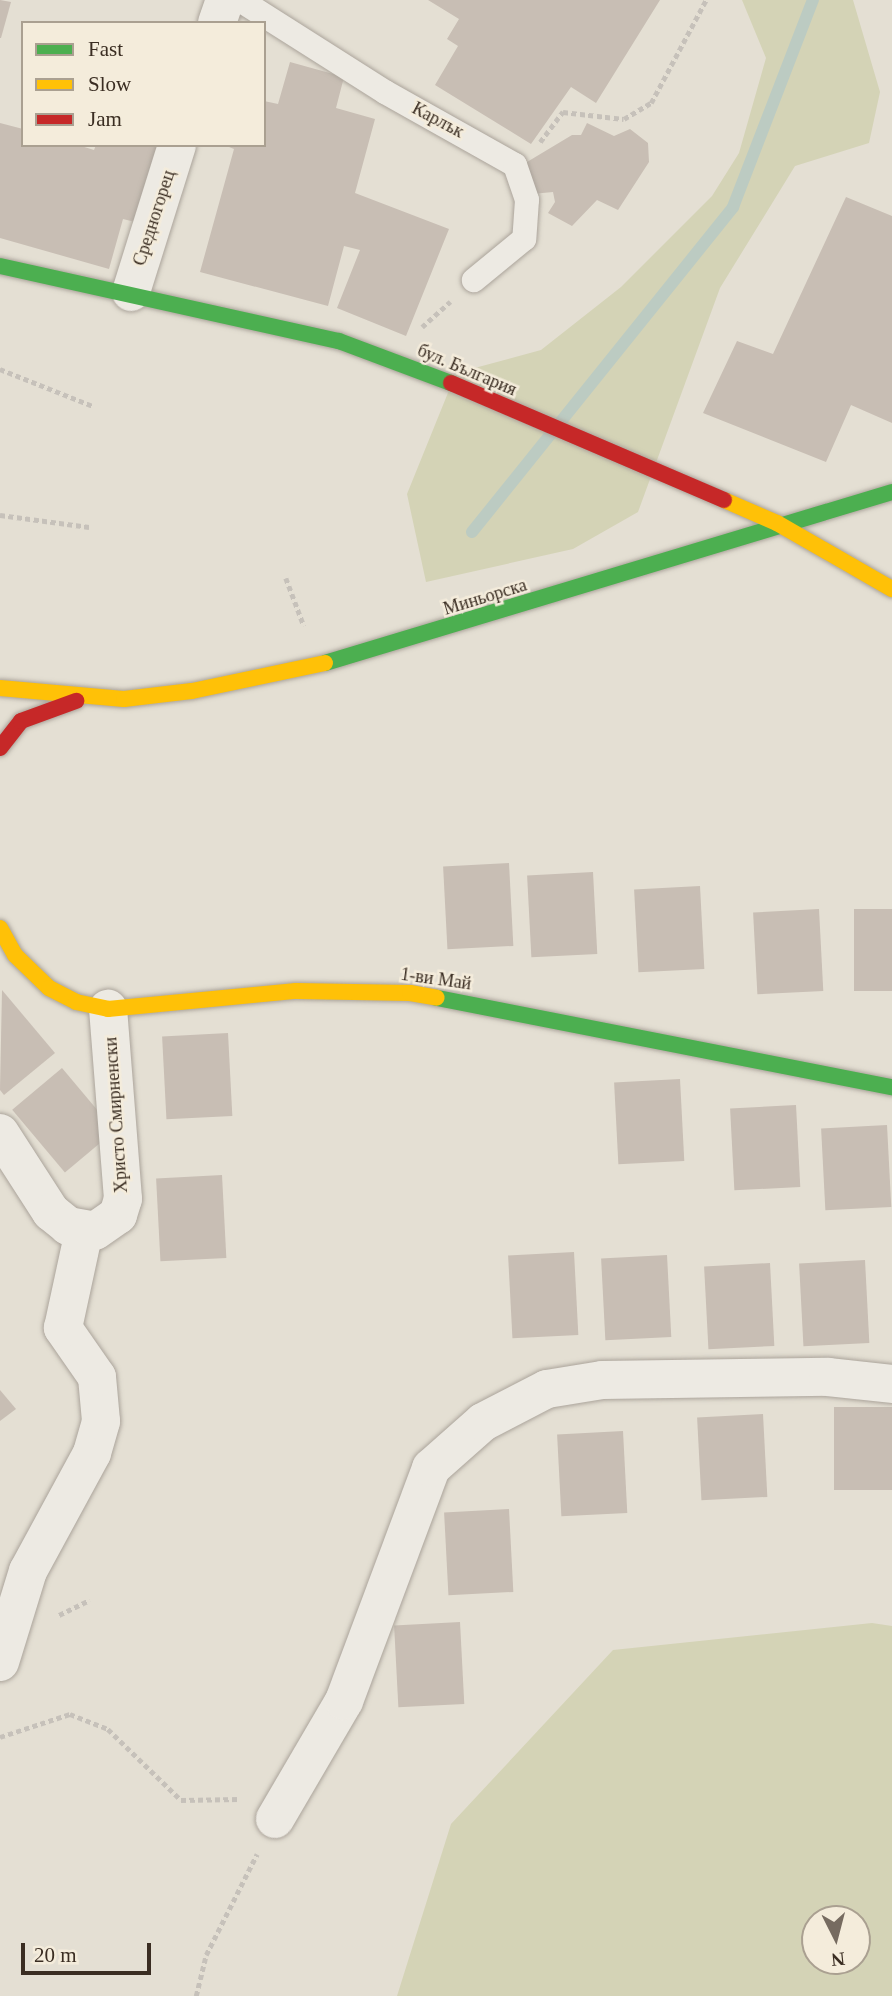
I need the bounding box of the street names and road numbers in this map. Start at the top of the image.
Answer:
street label: Карлък [408,97,468,143]
street label: Средногорец [128,168,180,268]
street label: бул. България [414,339,520,401]
street label: Миньорска [441,574,529,620]
street label: 1-ви Май [399,963,473,995]
street label: Христо Смирненски [100,1036,132,1194]

